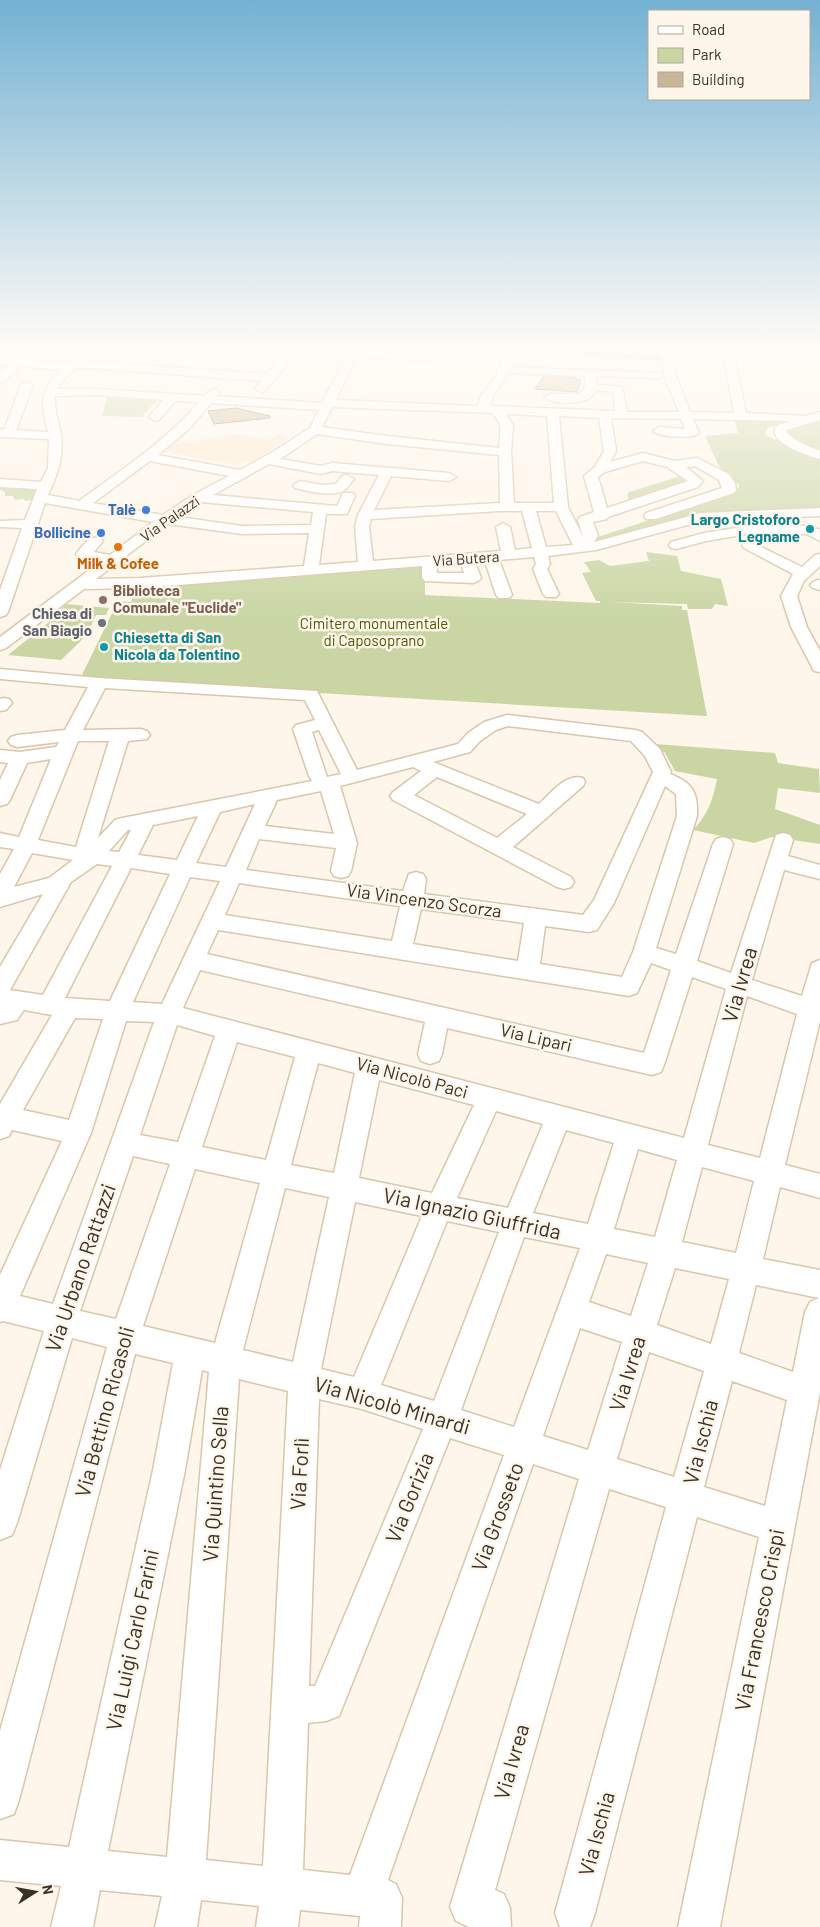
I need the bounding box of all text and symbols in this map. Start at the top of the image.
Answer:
legend [648,10,810,100]
text: Road [692,20,725,38]
text: Park [692,45,722,63]
text: Building [692,70,745,88]
street label: Via Palazzi [136,491,202,545]
place label: Talè [108,500,136,518]
marker: Talè [140,504,152,516]
place label: Largo Cristoforo Legname [691,510,800,545]
place label: Bollicine [34,523,91,541]
marker: Largo Cristoforo Legname [804,523,816,535]
marker: Bollicine [95,527,107,539]
marker: Milk & Cofee [112,541,124,553]
street label: Via Butera [432,547,500,569]
place label: Milk & Cofee [77,554,159,572]
place label: Biblioteca Comunale "Euclide" [113,581,242,616]
marker: Biblioteca Comunale "Euclide" [97,594,109,606]
place label: Chiesa di San Biagio [22,604,92,639]
park label: Cimitero monumentale di Caposoprano [300,614,448,649]
marker: Chiesa di San Biagio [96,617,108,629]
place label: Chiesetta di San Nicola da Tolentino [114,628,240,663]
marker: Chiesetta di San Nicola da Tolentino [98,641,110,653]
street label: Via Vincenzo Scorza [345,878,503,922]
street label: Via Ivrea [716,944,761,1025]
street label: Via Lipari [498,1018,574,1056]
street label: Via Nicolò Paci [354,1052,471,1103]
street label: Via Urbano Rattazzi [39,1180,120,1355]
street label: Via Ignazio Giuffrida [381,1181,564,1244]
street label: Via Bettino Ricasoli [69,1323,138,1500]
street label: Via Ivrea [603,1333,650,1414]
street label: Via Nicolò Minardi [311,1370,474,1439]
street label: Via Ischia [677,1397,722,1487]
street label: Via Quintino Sella [197,1405,232,1563]
street label: Via Forlì [284,1437,313,1511]
street label: Via Gorizia [379,1449,438,1546]
street label: Via Grosseto [465,1459,528,1574]
street label: Via Francesco Crispi [729,1526,788,1713]
street label: Via Luigi Carlo Farini [100,1547,163,1733]
street label: Via Ivrea [488,1721,533,1802]
street label: Via Ischia [572,1789,619,1879]
north arrow [10,1867,60,1917]
text: N [39,1883,57,1896]

